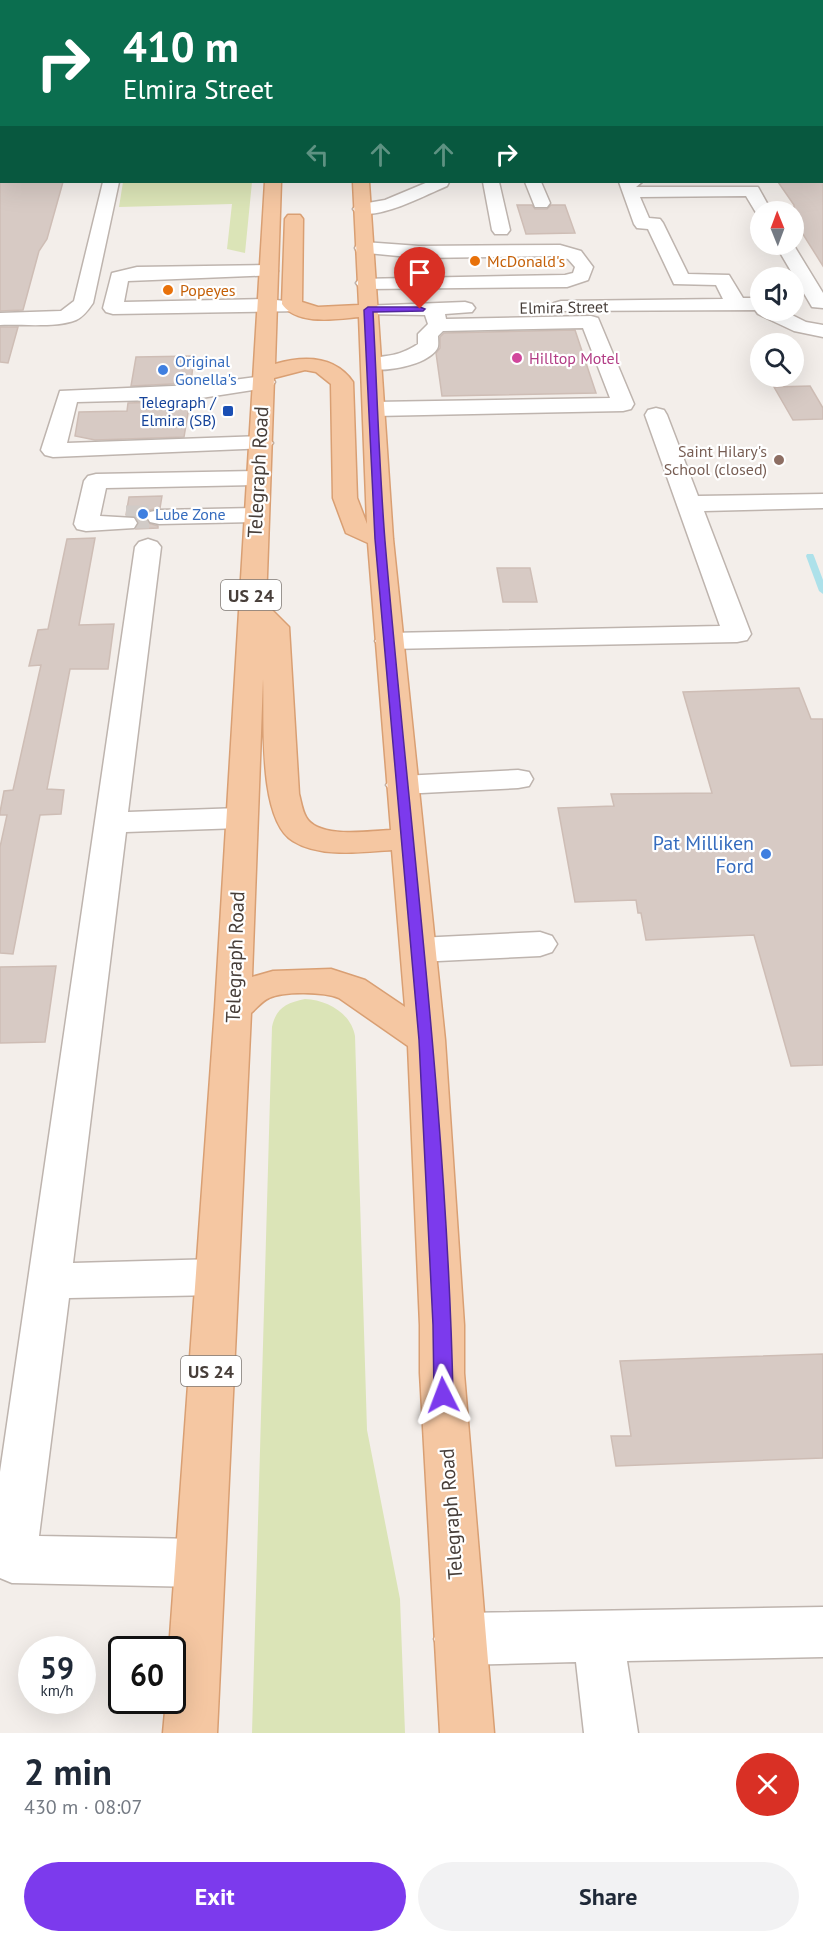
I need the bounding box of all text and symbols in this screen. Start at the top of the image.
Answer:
text: 410 m [123,19,239,74]
icon: right [24,24,102,102]
text: Elmira Street [123,72,273,106]
icon: left [301,138,334,171]
icon: ahead [364,138,397,171]
icon: ahead [427,138,460,171]
icon: right [490,138,523,171]
north arrow [750,201,804,255]
map controls [750,201,804,387]
pin [394,247,445,309]
place label: McDonald's [487,251,565,271]
marker: McDonald's [468,254,482,268]
icon: arrive [403,256,436,289]
button: sound [750,267,804,321]
place label: Popeyes [180,280,236,300]
marker: Popeyes [161,283,175,297]
street label: Elmira Street [519,296,609,318]
button: search [750,333,804,387]
place label: Hilltop Motel [529,348,620,368]
place label: Original Gonella's [175,351,237,389]
marker: Hilltop Motel [510,351,524,365]
marker: Original Gonella's [156,363,170,377]
place label: Telegraph / Elmira (SB) [139,392,217,430]
marker: Telegraph / Elmira (SB) [221,404,235,418]
street label: Telegraph Road [242,406,274,538]
place label: Saint Hilary's School (closed) [664,441,767,479]
marker: Saint Hilary's School (closed) [772,453,786,467]
place label: Lube Zone [155,504,226,524]
marker: Lube Zone [136,507,150,521]
road number: US 24 [221,580,281,610]
place label: Pat Milliken Ford [653,830,754,879]
marker: Pat Milliken Ford [759,847,773,861]
street label: Telegraph Road [220,891,250,1023]
road number: US 24 [181,1356,241,1386]
position arrow [411,1363,475,1427]
street label: Telegraph Road [433,1448,469,1580]
speed limit sign: 60 [108,1636,186,1714]
text: 59 [40,1648,74,1687]
text: km/h [41,1681,73,1700]
text: 2 min [24,1748,112,1795]
button: close [736,1753,799,1816]
text: 430 m · 08:07 [24,1794,142,1820]
button: Exit [24,1862,406,1931]
button: Share [418,1862,799,1931]

